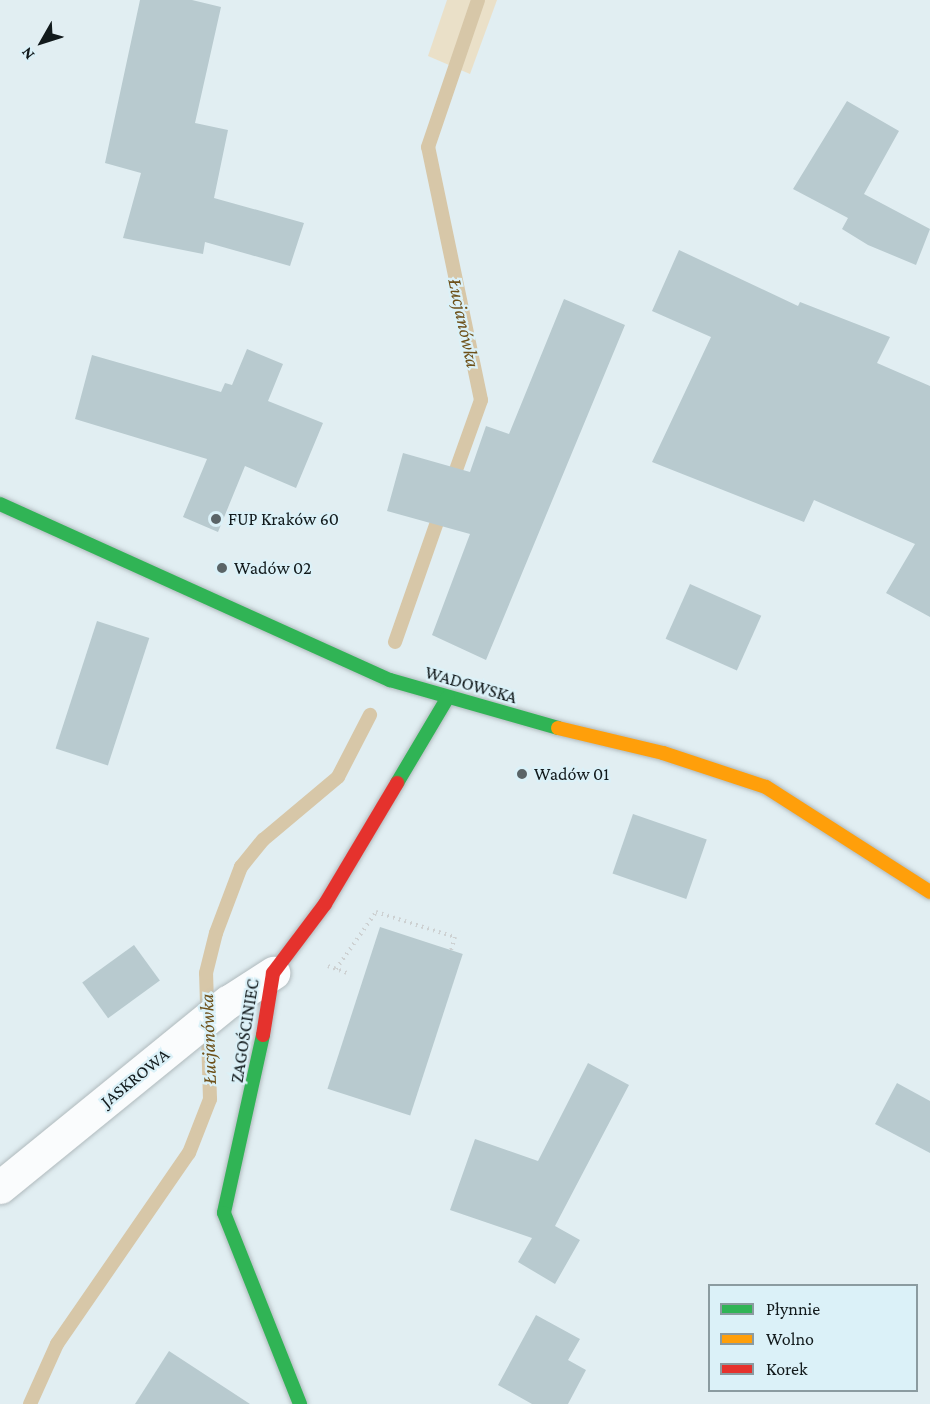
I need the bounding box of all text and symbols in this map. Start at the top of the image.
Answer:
north arrow [12,12,72,72]
text: N [18,44,38,63]
water label: Łucjanówka [443,276,485,370]
place label: FUP Kraków 60 [228,508,339,530]
marker: FUP Kraków 60 [209,512,223,526]
place label: Wadów 02 [234,557,312,579]
marker: Wadów 02 [215,561,229,575]
street label: WADOWSKA [422,662,520,708]
place label: Wadów 01 [534,763,609,785]
marker: Wadów 01 [515,767,529,781]
street label: ZAGOŚCINIEC [226,977,264,1085]
water label: Łucjanówka [194,993,222,1085]
street label: JASKROWA [96,1044,174,1112]
legend [708,1284,918,1392]
text: Płynnie [766,1299,820,1319]
text: Wolno [766,1329,814,1349]
text: Korek [766,1359,808,1379]

